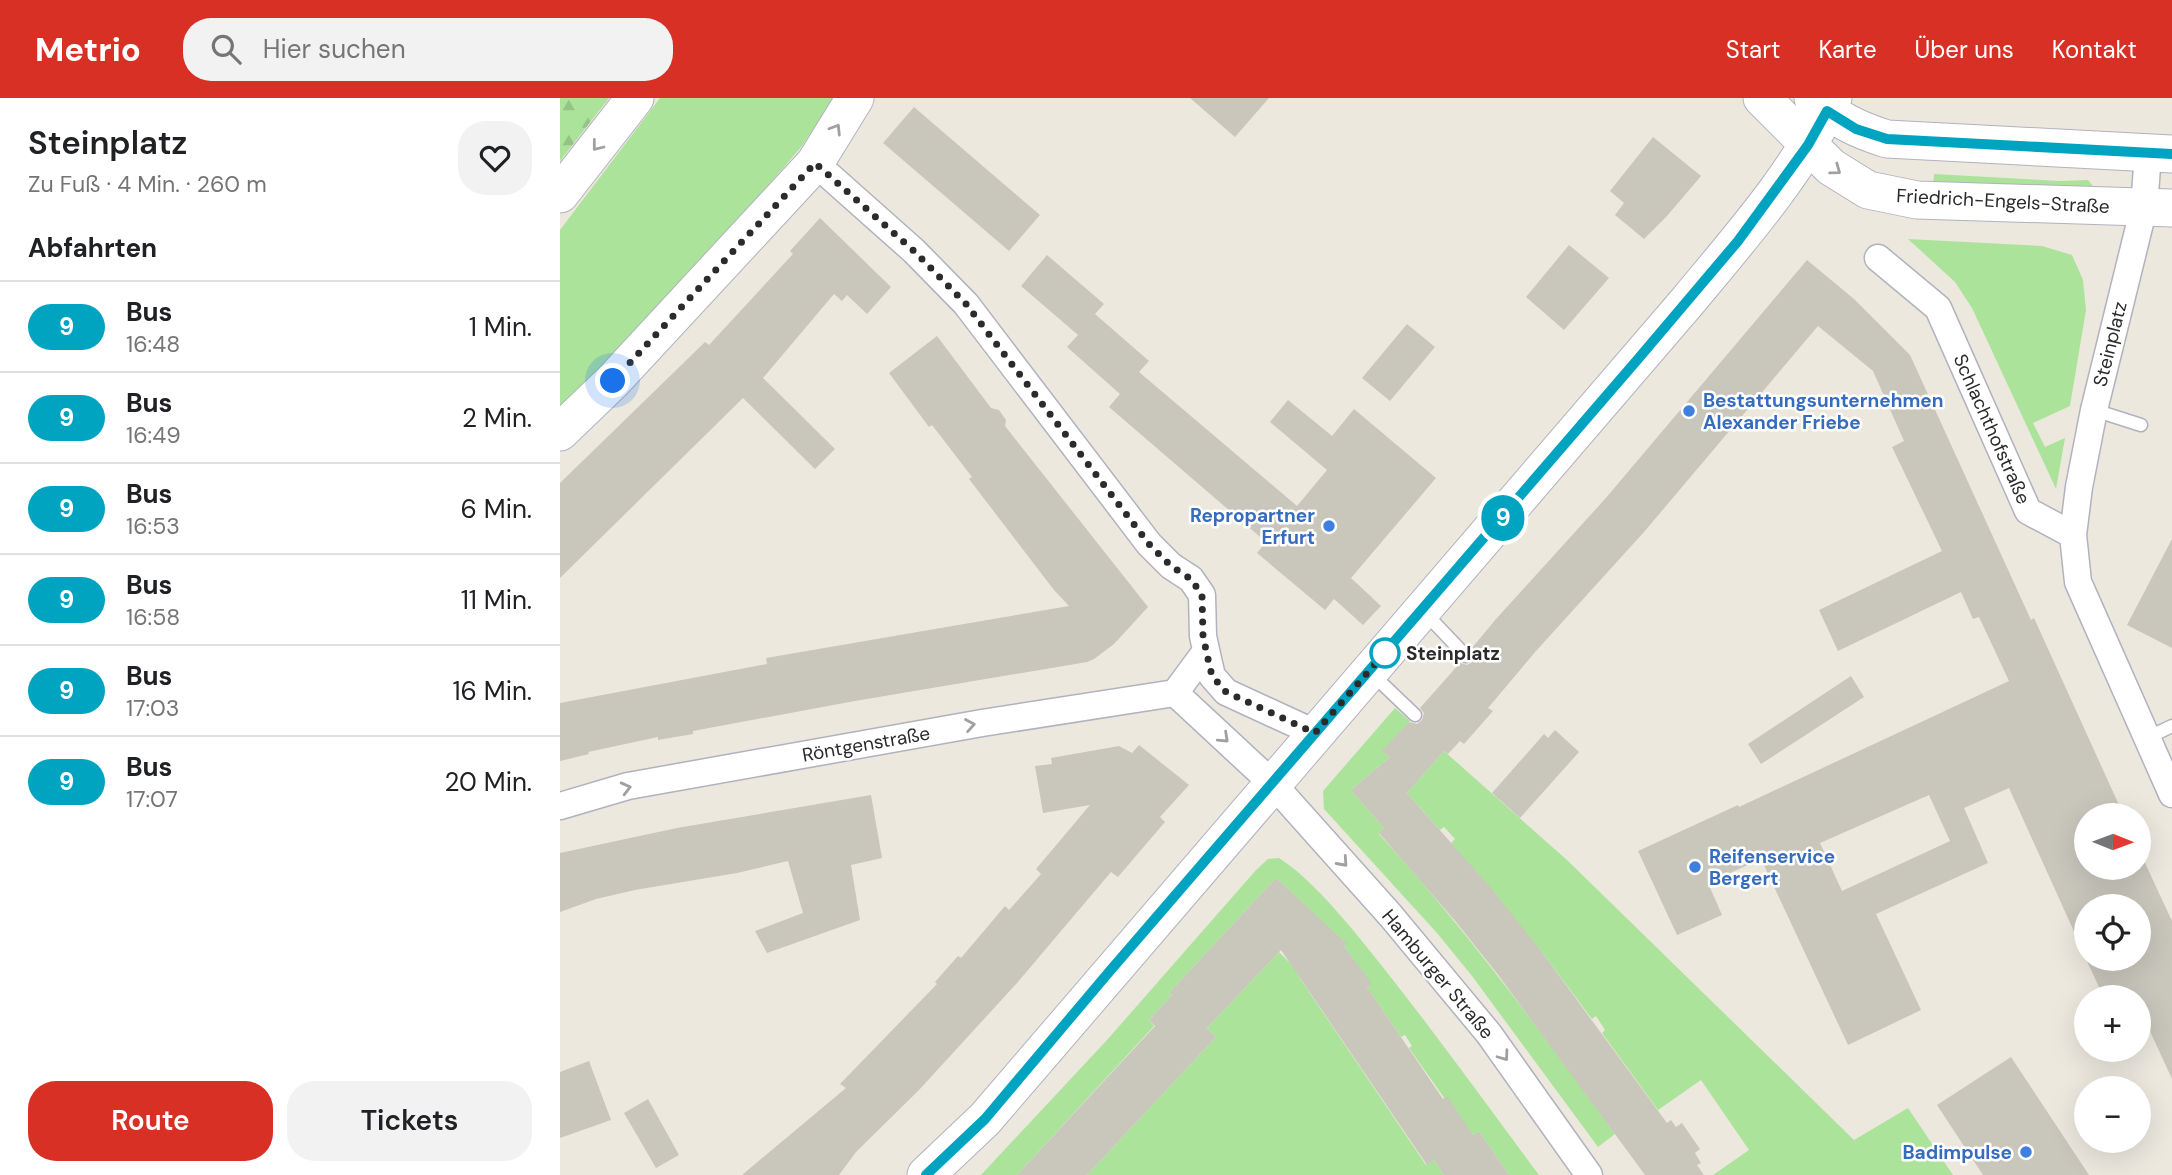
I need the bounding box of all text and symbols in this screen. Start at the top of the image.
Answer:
search box [183,18,673,81]
text: Metrio [35,28,141,71]
icon: search [207,30,245,68]
text: Hier suchen [263,32,406,66]
text: Start [1726,34,1780,65]
text: Karte [1818,34,1877,65]
text: Über uns [1915,34,2014,65]
text: Kontakt [2052,34,2137,65]
text: Steinplatz [28,121,187,164]
button: heart [458,121,532,195]
one-way arrow [828,123,841,136]
one-way arrow [593,138,606,150]
one-way arrow [1828,162,1841,174]
text: Zu Fuß · 4 Min. · 260 m [28,169,267,199]
street label: Friedrich-Engels-Straße [1896,183,2110,219]
text: Abfahrten [28,231,157,265]
text: Bus [126,295,172,329]
street label: Steinplatz [2087,299,2133,389]
text: 1 Min. [469,310,532,344]
text: 9 [59,311,74,342]
text: 16:48 [126,329,180,359]
street label: Schlachthofstraße [1948,350,2036,508]
your location [595,363,630,398]
text: Bus [126,386,172,420]
place label: Bestattungsunternehmen Alexander Friebe [1703,388,1944,435]
text: 2 Min. [462,401,532,435]
text: 9 [59,402,74,433]
marker: Bestattungsunternehmen Alexander Friebe [1681,403,1697,419]
text: 16:49 [126,420,181,450]
text: Bus [126,477,172,511]
text: 6 Min. [461,492,532,526]
text: 9 [59,493,74,524]
line badge: 9 [1480,495,1526,541]
text: 9 [1495,502,1511,533]
place label: Repropartner Erfurt [1190,503,1315,550]
text: 16:53 [126,511,180,541]
marker: Repropartner Erfurt [1321,518,1337,534]
text: Bus [126,568,172,602]
text: 11 Min. [461,583,532,617]
text: 9 [59,584,74,615]
text: 16:58 [126,602,180,632]
marker: Steinplatz [1370,638,1400,668]
place label: Steinplatz [1406,641,1500,666]
text: Bus [126,659,172,693]
text: 16 Min. [452,674,532,708]
text: 9 [59,675,74,706]
text: 17:03 [126,693,179,723]
one-way arrow [964,718,976,733]
street label: Röntgenstraße [800,720,932,768]
one-way arrow [1216,729,1229,742]
text: Bus [126,750,172,784]
text: 20 Min. [444,765,532,799]
text: 9 [59,766,74,797]
one-way arrow [620,781,632,796]
text: 17:07 [126,784,178,814]
north arrow [2074,803,2151,880]
map controls [2074,803,2151,1153]
place label: Reifenservice Bergert [1709,844,1835,891]
one-way arrow [1335,854,1347,867]
marker: Reifenservice Bergert [1687,859,1703,875]
button: locate [2074,894,2151,971]
street label: Hamburger Straße [1376,904,1500,1044]
button: + [2074,985,2151,1062]
one-way arrow [1496,1048,1508,1061]
button: − [2074,1076,2151,1153]
button: Route [28,1081,273,1161]
button: Tickets [287,1081,532,1161]
place label: Badimpulse [1902,1140,2012,1165]
marker: Badimpulse [2018,1144,2034,1160]

